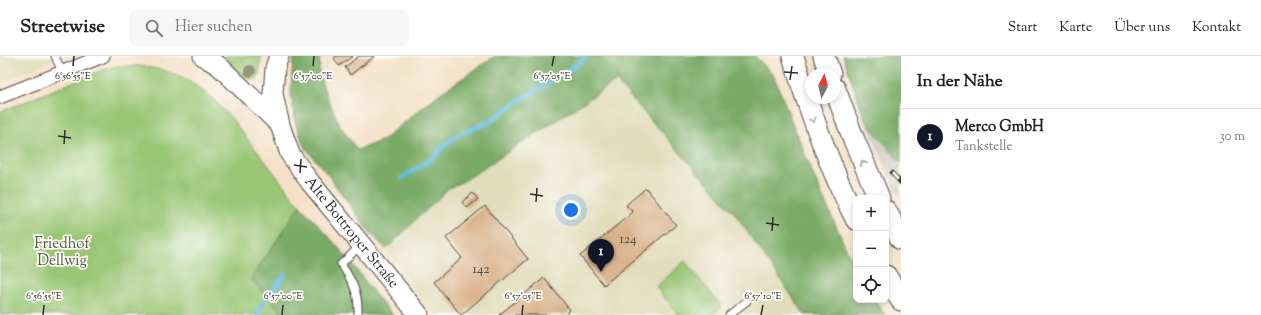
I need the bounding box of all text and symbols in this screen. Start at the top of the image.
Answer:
search box [129,10,409,46]
text: Streetwise [20,14,105,41]
icon: search [143,17,165,39]
text: Hier suchen [175,17,253,38]
text: Start [1008,18,1037,38]
text: Karte [1059,18,1092,38]
text: Über uns [1114,18,1170,38]
text: Kontakt [1192,18,1241,38]
north arrow [805,68,841,104]
text: 6°56'55"E [55,69,91,84]
text: 6°57'00"E [294,69,332,84]
text: 6°57'05"E [533,69,571,84]
text: In der Nähe [917,70,1003,94]
one-way arrow [809,116,817,123]
text: Merco GmbH [955,117,1044,138]
text: 1 [928,128,932,146]
text: 30 m [1219,128,1245,146]
text: Tankstelle [955,138,1013,156]
one-way arrow [860,159,868,167]
street label: Alte Bottroper Straße [299,172,404,293]
map controls [853,195,889,303]
button: + [853,195,889,231]
your location [561,200,581,220]
house number: 124 [619,231,637,249]
button: − [853,231,889,267]
park label: Friedhof Dellwig [34,234,91,272]
pin: 1 [588,239,614,272]
house number: 142 [472,261,490,279]
button: locate [853,267,889,303]
text: 6°56'55"E [26,289,62,304]
text: 6°57'00"E [264,289,302,304]
text: 6°57'05"E [504,289,542,304]
text: 6°57'10"E [744,289,782,304]

